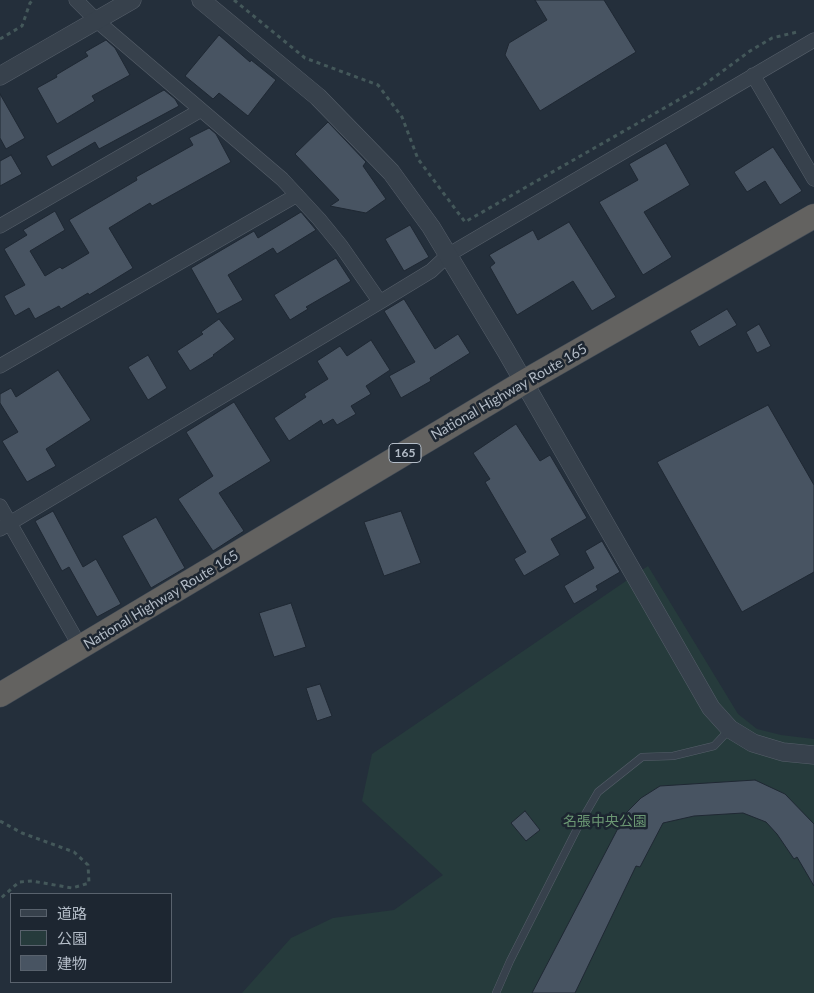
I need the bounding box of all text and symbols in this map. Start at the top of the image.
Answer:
street label: National Highway Route 165 [428,340,590,444]
road number: 165 [389,443,421,462]
street label: National Highway Route 165 [81,547,241,653]
park label: 名張中央公園 [563,813,647,829]
legend [10,893,172,983]
text: 道路 [57,904,87,922]
text: 公園 [57,929,87,947]
text: 建物 [57,954,87,972]

